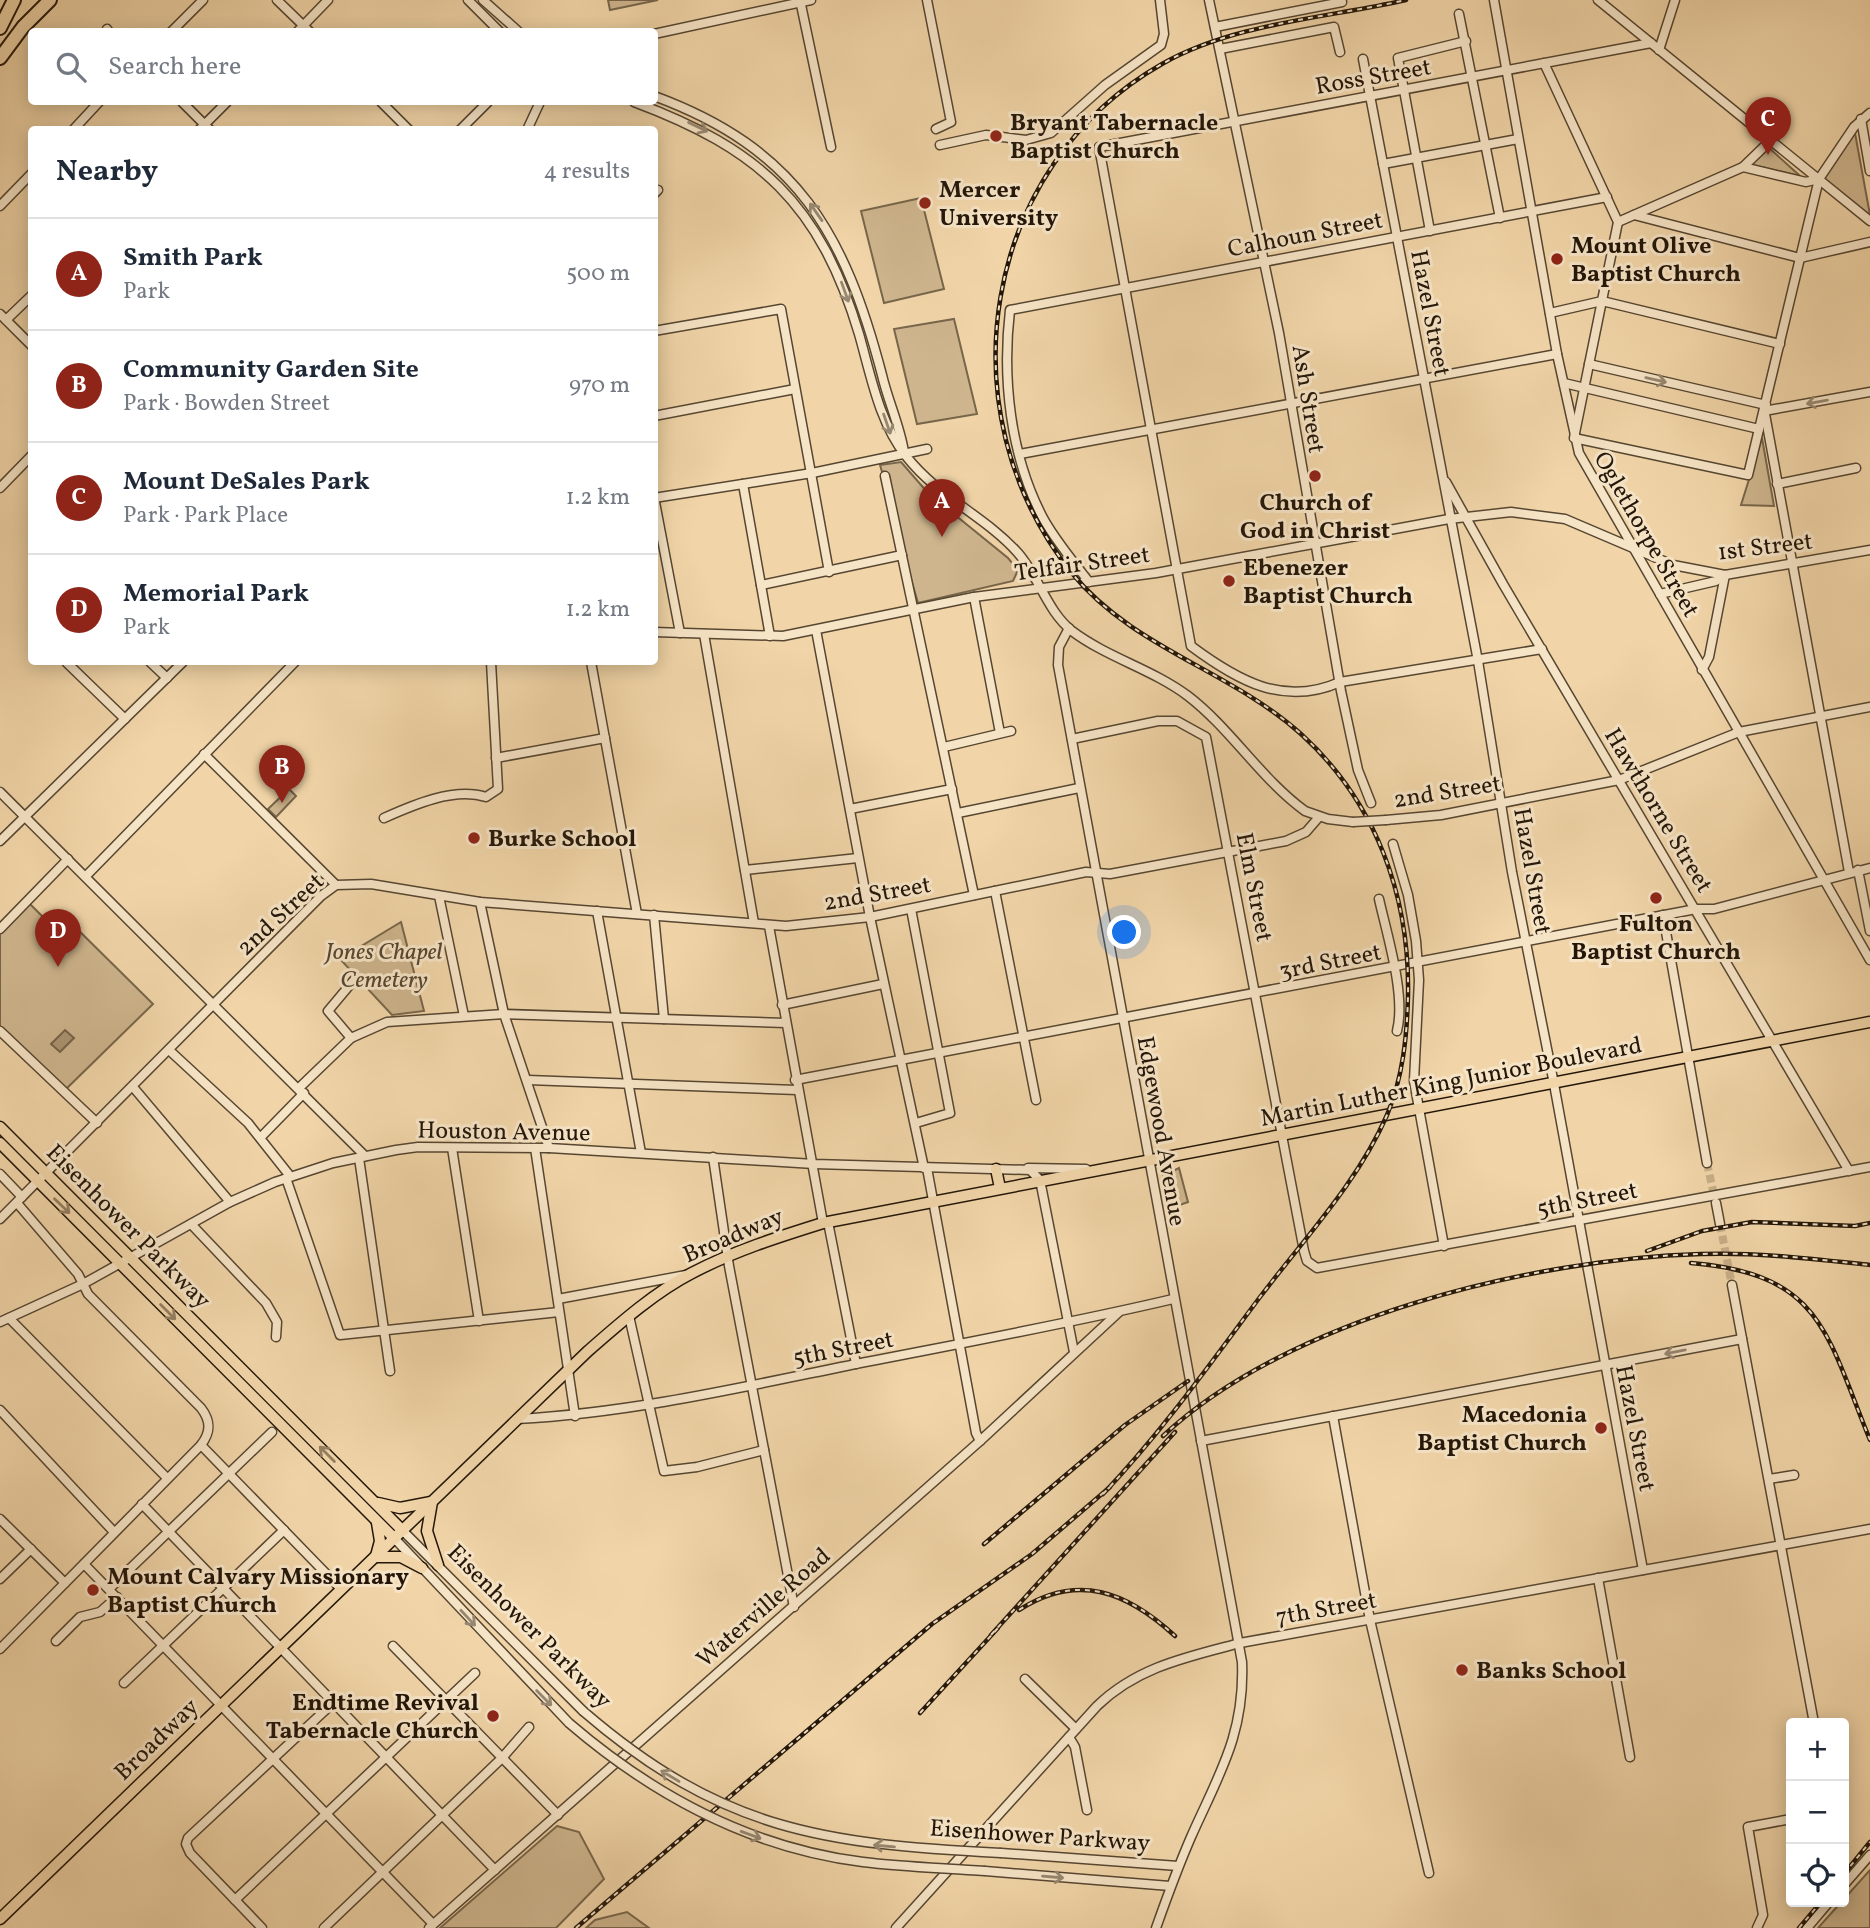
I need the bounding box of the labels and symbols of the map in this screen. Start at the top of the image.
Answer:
street label: Ross Street [1313,51,1434,105]
pin: C [1745,97,1791,155]
place label: Bryant Tabernacle Baptist Church [1010,107,1218,169]
one-way arrow [687,121,708,135]
marker: Bryant Tabernacle Baptist Church [988,128,1004,144]
place label: Mercer University [939,174,1059,236]
marker: Mercer University [917,195,933,211]
one-way arrow [809,203,823,222]
street label: Calhoun Street [1225,204,1386,268]
place label: Mount Olive Baptist Church [1571,230,1741,292]
street label: Hazel Street [1400,247,1458,380]
marker: Mount Olive Baptist Church [1549,251,1565,267]
one-way arrow [840,281,853,303]
street label: Ash Street [1282,343,1332,456]
one-way arrow [1644,374,1667,387]
one-way arrow [1806,395,1829,409]
one-way arrow [881,413,894,435]
street label: Oglethorpe Street [1584,446,1707,624]
marker: Church of God in Christ [1307,468,1323,484]
pin: A [919,479,965,537]
place label: Church of God in Christ [1240,487,1390,549]
street label: 1st Street [1716,525,1815,571]
street label: Telfair Street [1013,539,1152,591]
place label: Ebenezer Baptist Church [1243,552,1413,614]
marker: Ebenezer Baptist Church [1221,573,1237,589]
street label: Hawthorne Street [1595,722,1720,900]
pin: B [259,745,305,803]
street label: 2nd Street [1391,768,1504,818]
street label: Hazel Street [1503,805,1559,937]
place label: Burke School [488,823,636,857]
marker: Burke School [466,830,482,846]
street label: Elm Street [1226,830,1280,945]
street label: 2nd Street [230,866,333,965]
street label: 2nd Street [821,869,934,921]
marker: Fulton Baptist Church [1648,890,1664,906]
place label: Fulton Baptist Church [1571,908,1741,970]
pin: D [35,909,81,967]
your location [1107,915,1141,949]
park label: Jones Chapel Cemetery [323,936,443,998]
street label: 3rd Street [1276,936,1384,990]
street label: Martin Luther King Junior Boulevard [1258,1029,1645,1137]
street label: Edgewood Avenue [1127,1034,1193,1229]
street label: Houston Avenue [417,1114,591,1152]
street label: Eisenhower Parkway [37,1137,218,1318]
street label: 5th Street [1534,1175,1641,1227]
one-way arrow [53,1197,70,1214]
street label: Broadway [678,1200,789,1273]
one-way arrow [159,1303,176,1320]
street label: 5th Street [790,1324,897,1376]
one-way arrow [1664,1346,1687,1359]
street label: Hazel Street [1605,1362,1663,1495]
place label: Macedonia Baptist Church [1417,1399,1587,1461]
marker: Macedonia Baptist Church [1593,1420,1609,1436]
one-way arrow [319,1446,336,1463]
street label: Eisenhower Parkway [438,1537,619,1718]
street label: Waterville Road [690,1540,839,1677]
place label: Mount Calvary Missionary Baptist Church [107,1561,409,1623]
marker: Mount Calvary Missionary Baptist Church [85,1582,101,1598]
street label: 7th Street [1273,1584,1380,1636]
one-way arrow [460,1608,476,1626]
place label: Banks School [1476,1655,1627,1689]
marker: Banks School [1454,1662,1470,1678]
place label: Endtime Revival Tabernacle Church [265,1687,479,1749]
one-way arrow [535,1689,552,1706]
street label: Broadway [107,1691,207,1790]
marker: Endtime Revival Tabernacle Church [485,1708,501,1724]
one-way arrow [660,1769,680,1783]
street label: Eisenhower Parkway [929,1812,1151,1862]
one-way arrow [740,1830,762,1842]
one-way arrow [873,1839,896,1852]
one-way arrow [1041,1871,1064,1884]

